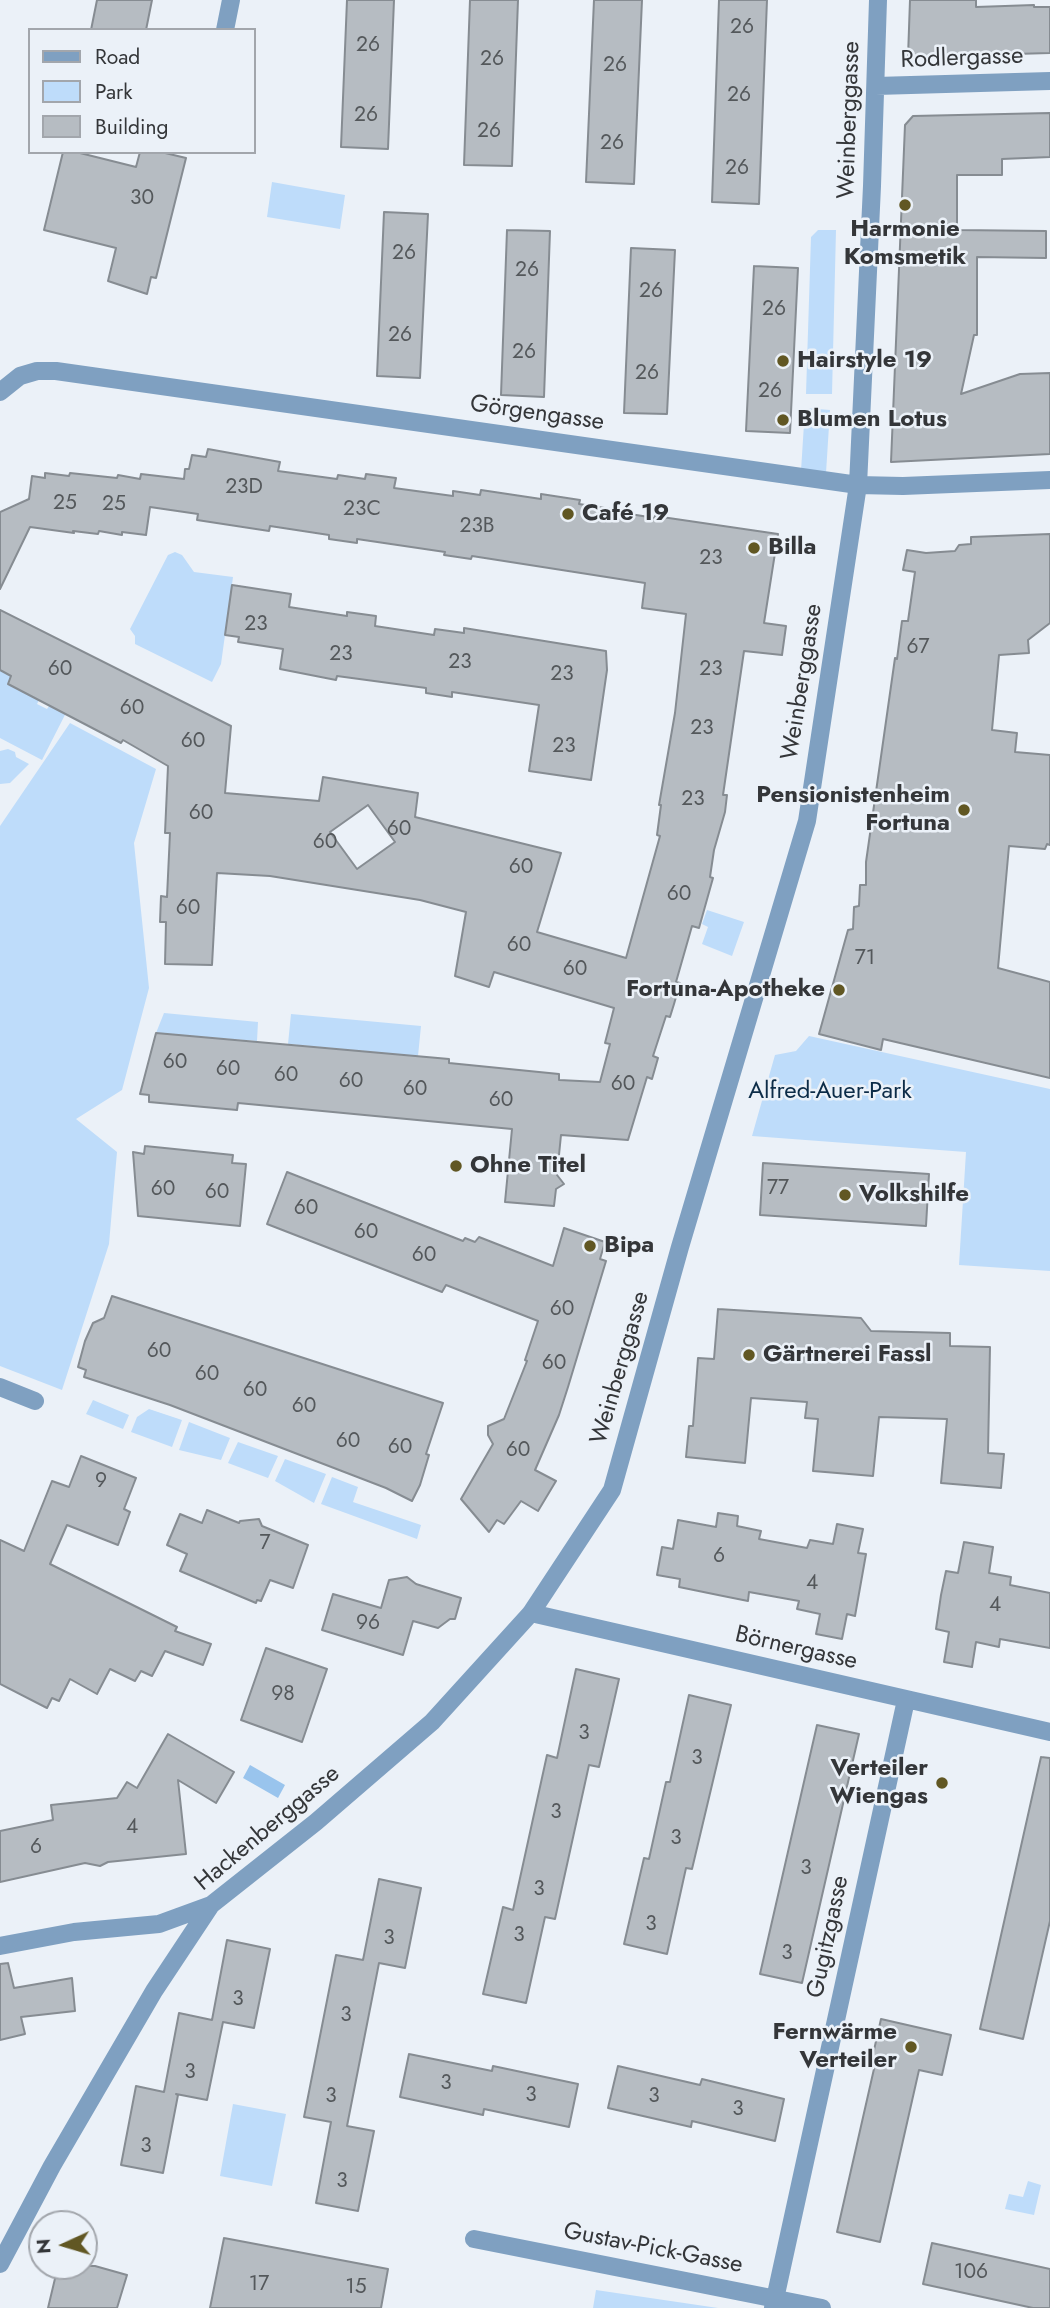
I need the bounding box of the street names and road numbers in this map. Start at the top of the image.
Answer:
street label: Weinberggasse [833,41,867,199]
street label: Rodlergasse [900,42,1024,76]
street label: Görgengasse [468,390,606,438]
street label: Weinberggasse [776,602,830,762]
street label: Weinberggasse [585,1288,657,1448]
street label: Börnergasse [732,1621,860,1677]
street label: Hackenberggasse [190,1760,346,1898]
street label: Gugitzgasse [802,1873,856,2001]
street label: Gustav-Pick-Gasse [561,2218,745,2280]

